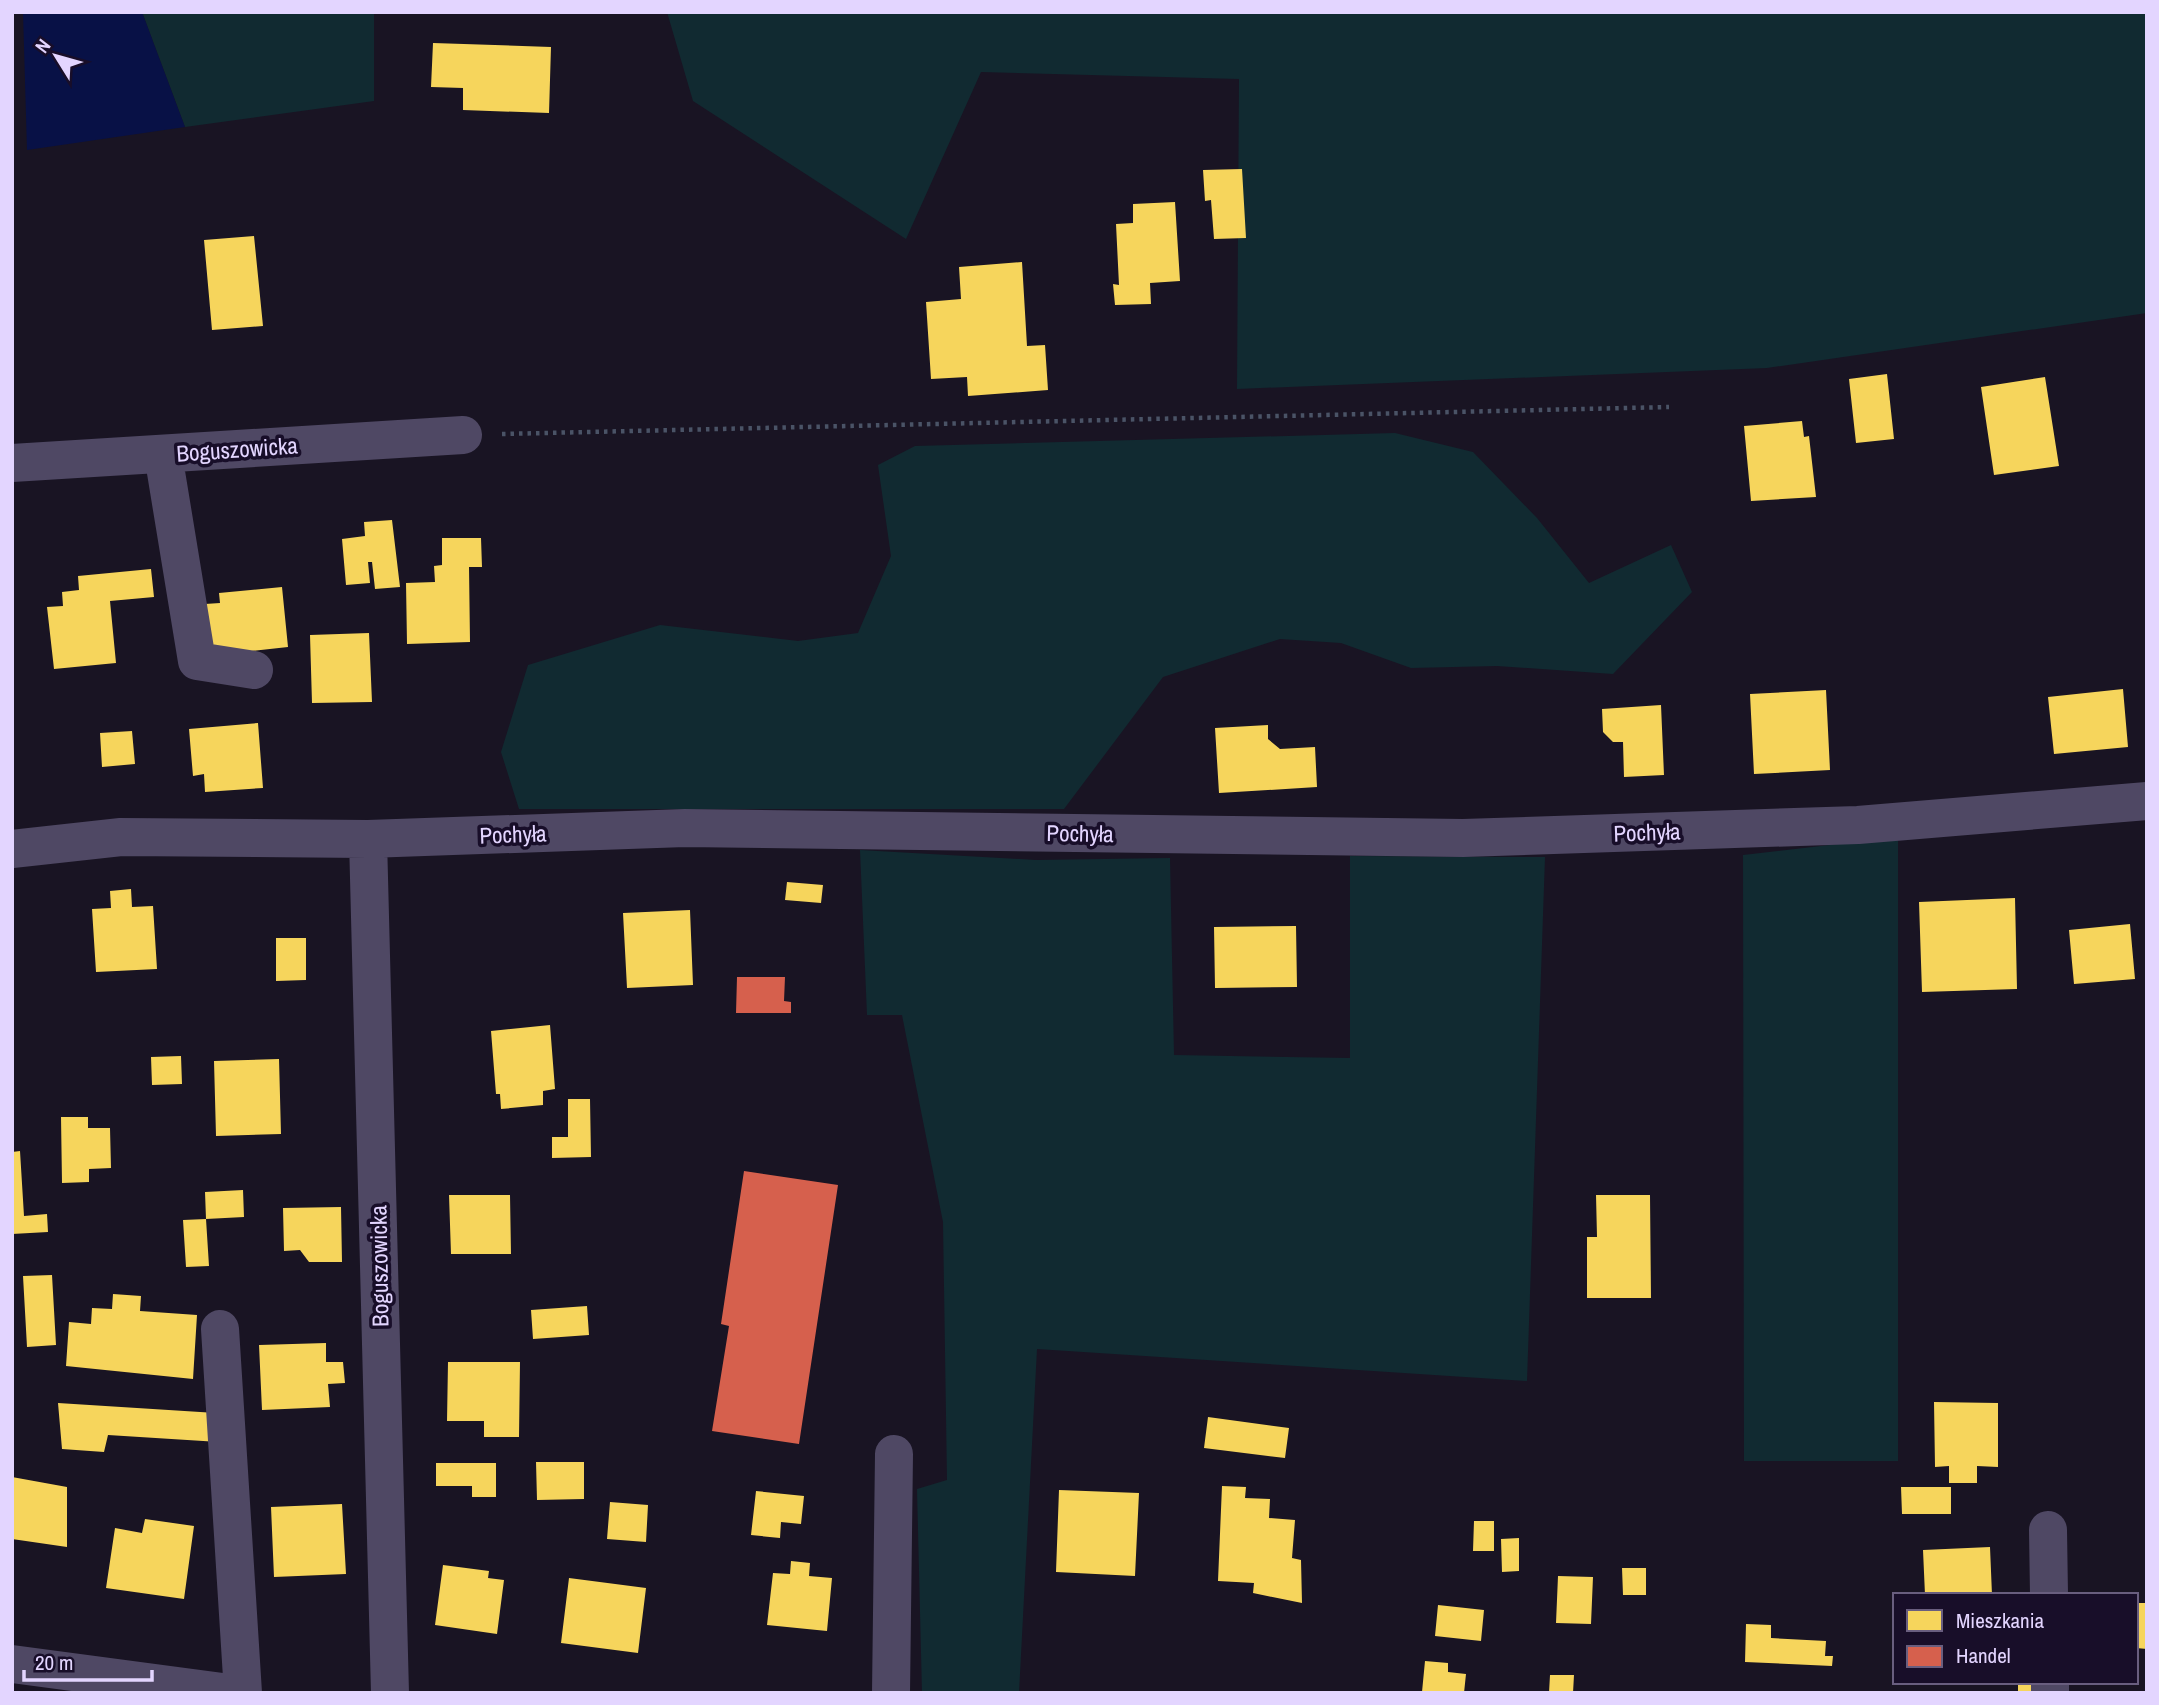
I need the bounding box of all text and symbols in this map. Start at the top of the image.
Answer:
north arrow [21,21,91,91]
text: N [29,33,56,58]
street label: Boguszowicka [175,429,299,469]
street label: Pochyła [1613,815,1682,849]
street label: Pochyła [479,817,548,851]
street label: Pochyła [1046,817,1114,849]
street label: Boguszowicka [362,1204,396,1327]
legend [1893,1593,2138,1684]
text: Mieszkania [1956,1606,2044,1635]
scale bar [24,1638,152,1682]
text: Handel [1956,1641,2011,1670]
text: 20 m [35,1648,73,1677]

